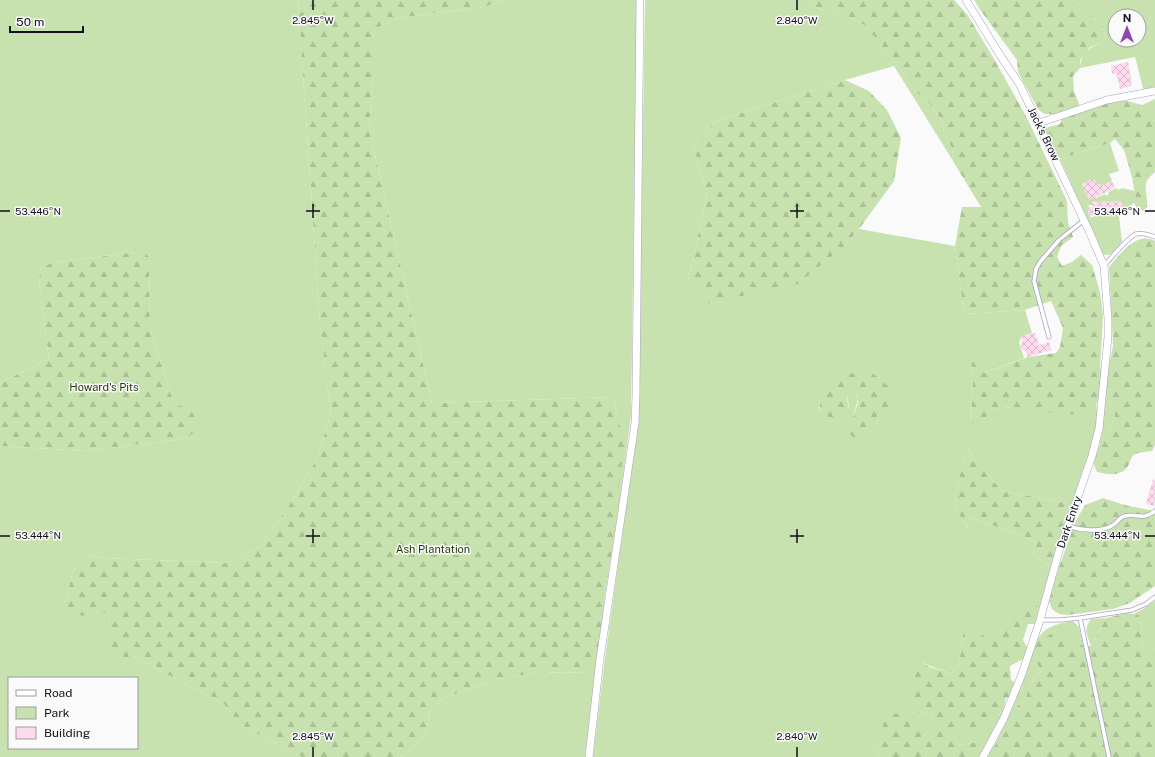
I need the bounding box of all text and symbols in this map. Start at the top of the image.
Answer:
scale bar [10,8,83,34]
north arrow [1107,8,1147,48]
text: N [1123,12,1131,24]
text: 2.845°W [292,14,334,26]
text: 2.840°W [776,14,818,26]
text: 50 m [16,15,44,29]
street label: Jack's Brow [1026,105,1062,163]
text: 53.446°N [15,205,61,217]
text: 53.446°N [1094,205,1140,217]
park label: Howard's Pits [69,381,139,393]
street label: Dark Entry [1054,494,1084,550]
text: 53.444°N [15,529,61,541]
text: 53.444°N [1094,529,1140,541]
park label: Ash Plantation [396,543,470,555]
legend [8,677,138,749]
text: Road [44,686,72,700]
text: Park [44,706,70,720]
text: Building [44,726,90,740]
text: 2.845°W [292,730,334,742]
text: 2.840°W [776,730,818,742]

